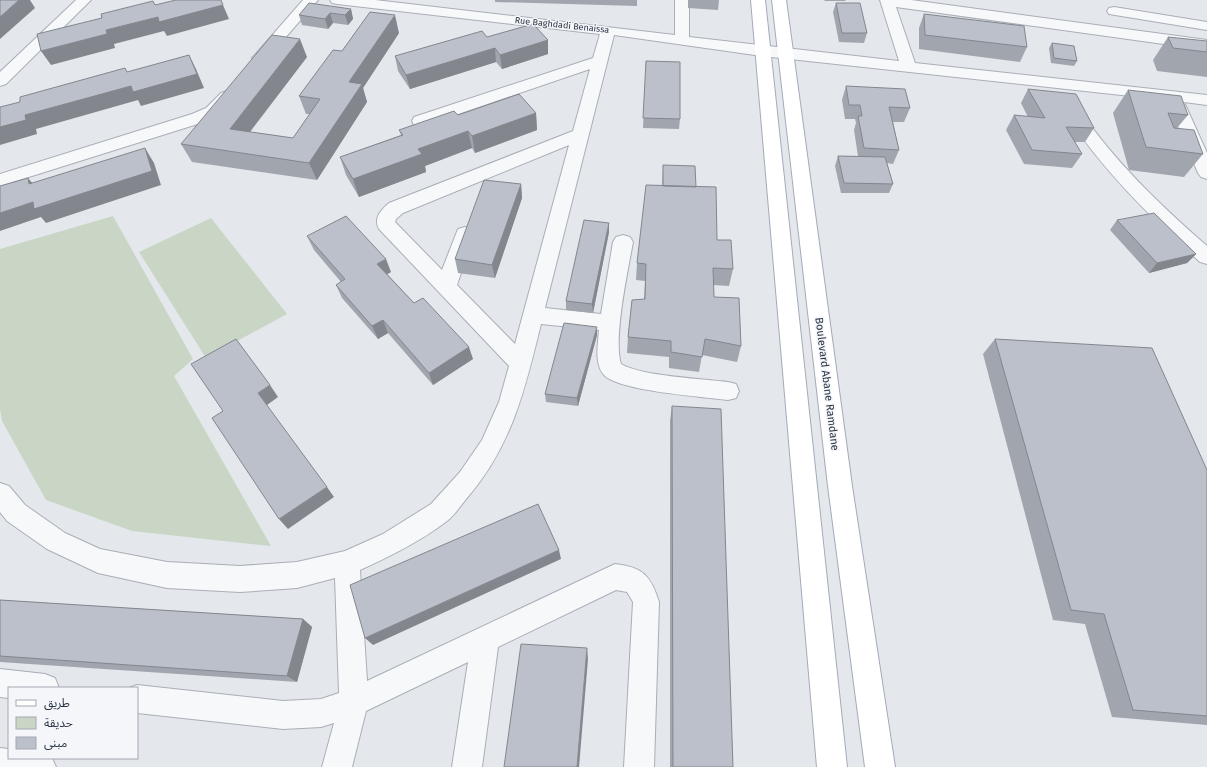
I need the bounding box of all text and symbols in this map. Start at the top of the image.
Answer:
street label: Rue Baghdadi Benaissa [514,15,610,35]
street label: Boulevard Abane Ramdane [812,317,842,451]
legend [8,687,138,759]
text: طريق [44,696,70,711]
text: حديقة [44,716,73,730]
text: مبنى [44,736,67,750]

